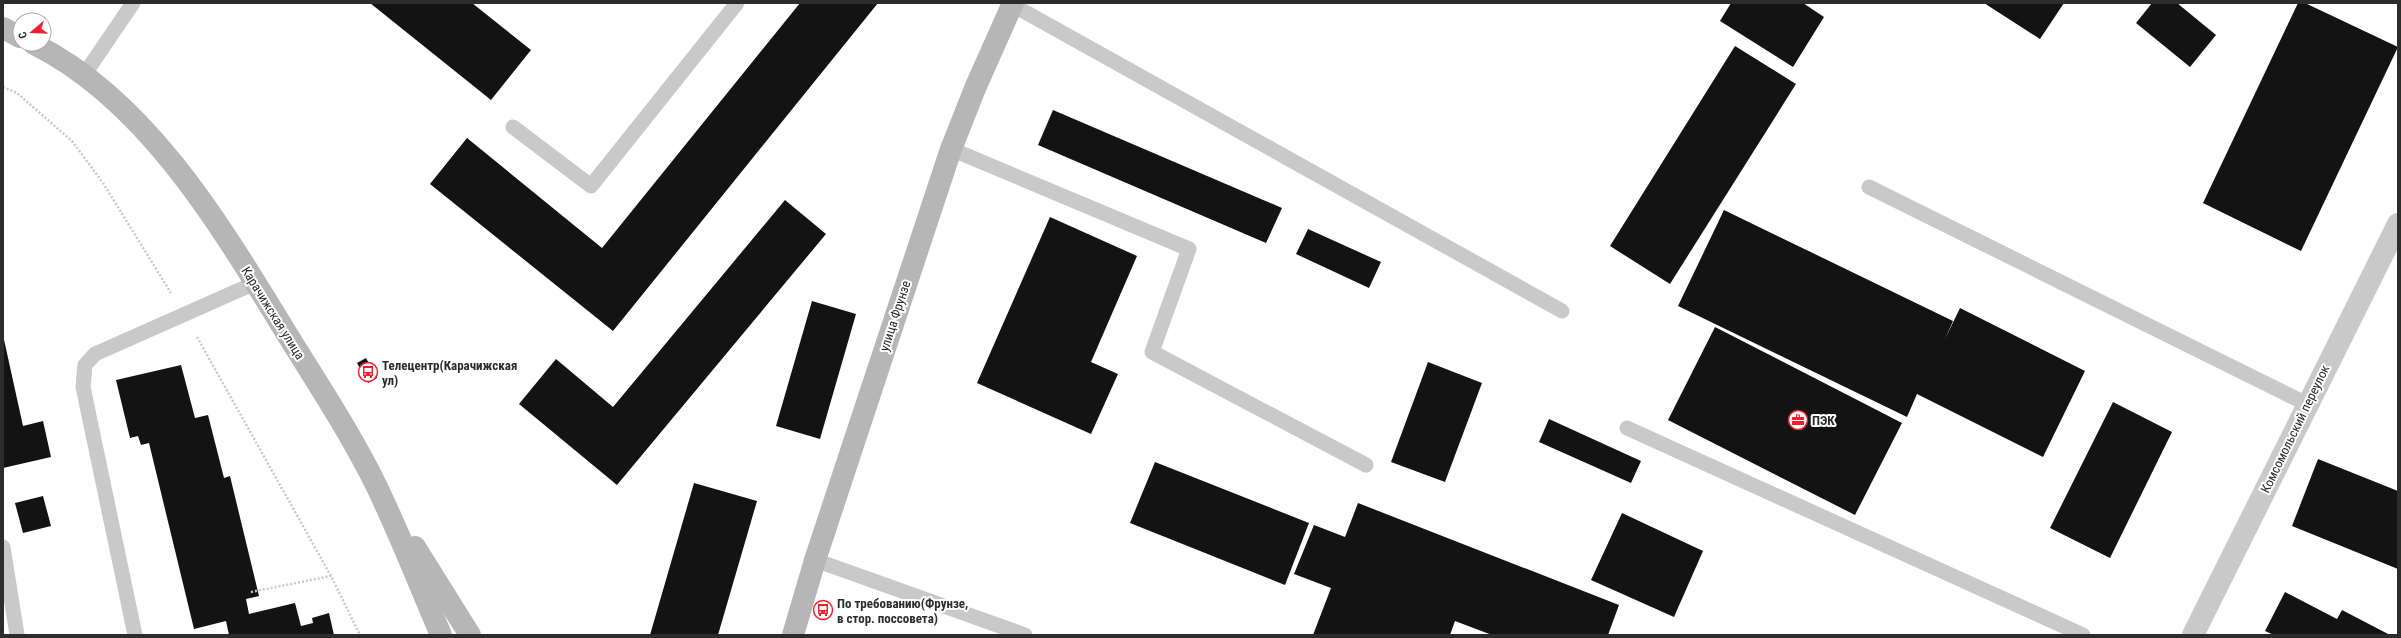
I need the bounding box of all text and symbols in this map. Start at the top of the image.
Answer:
north arrow [12,12,52,52]
text: С [16,30,30,40]
street label: Карачижская улица [238,264,308,362]
street label: улица Фрунзе [877,279,913,353]
place label: Телецентр(Карачижская ул) [382,358,517,388]
bus stop icon: Телецентр(Карачижская ул) [357,361,379,383]
street label: Комсомольский переулок [2257,362,2333,495]
office icon: ПЭК [1787,409,1809,431]
place label: ПЭК [1812,413,1835,428]
place label: По требованию(Фрунзе, в стор. поссовета) [837,596,968,626]
bus stop icon: По требованию(Фрунзе, в стор. поссовета) [812,599,834,621]

